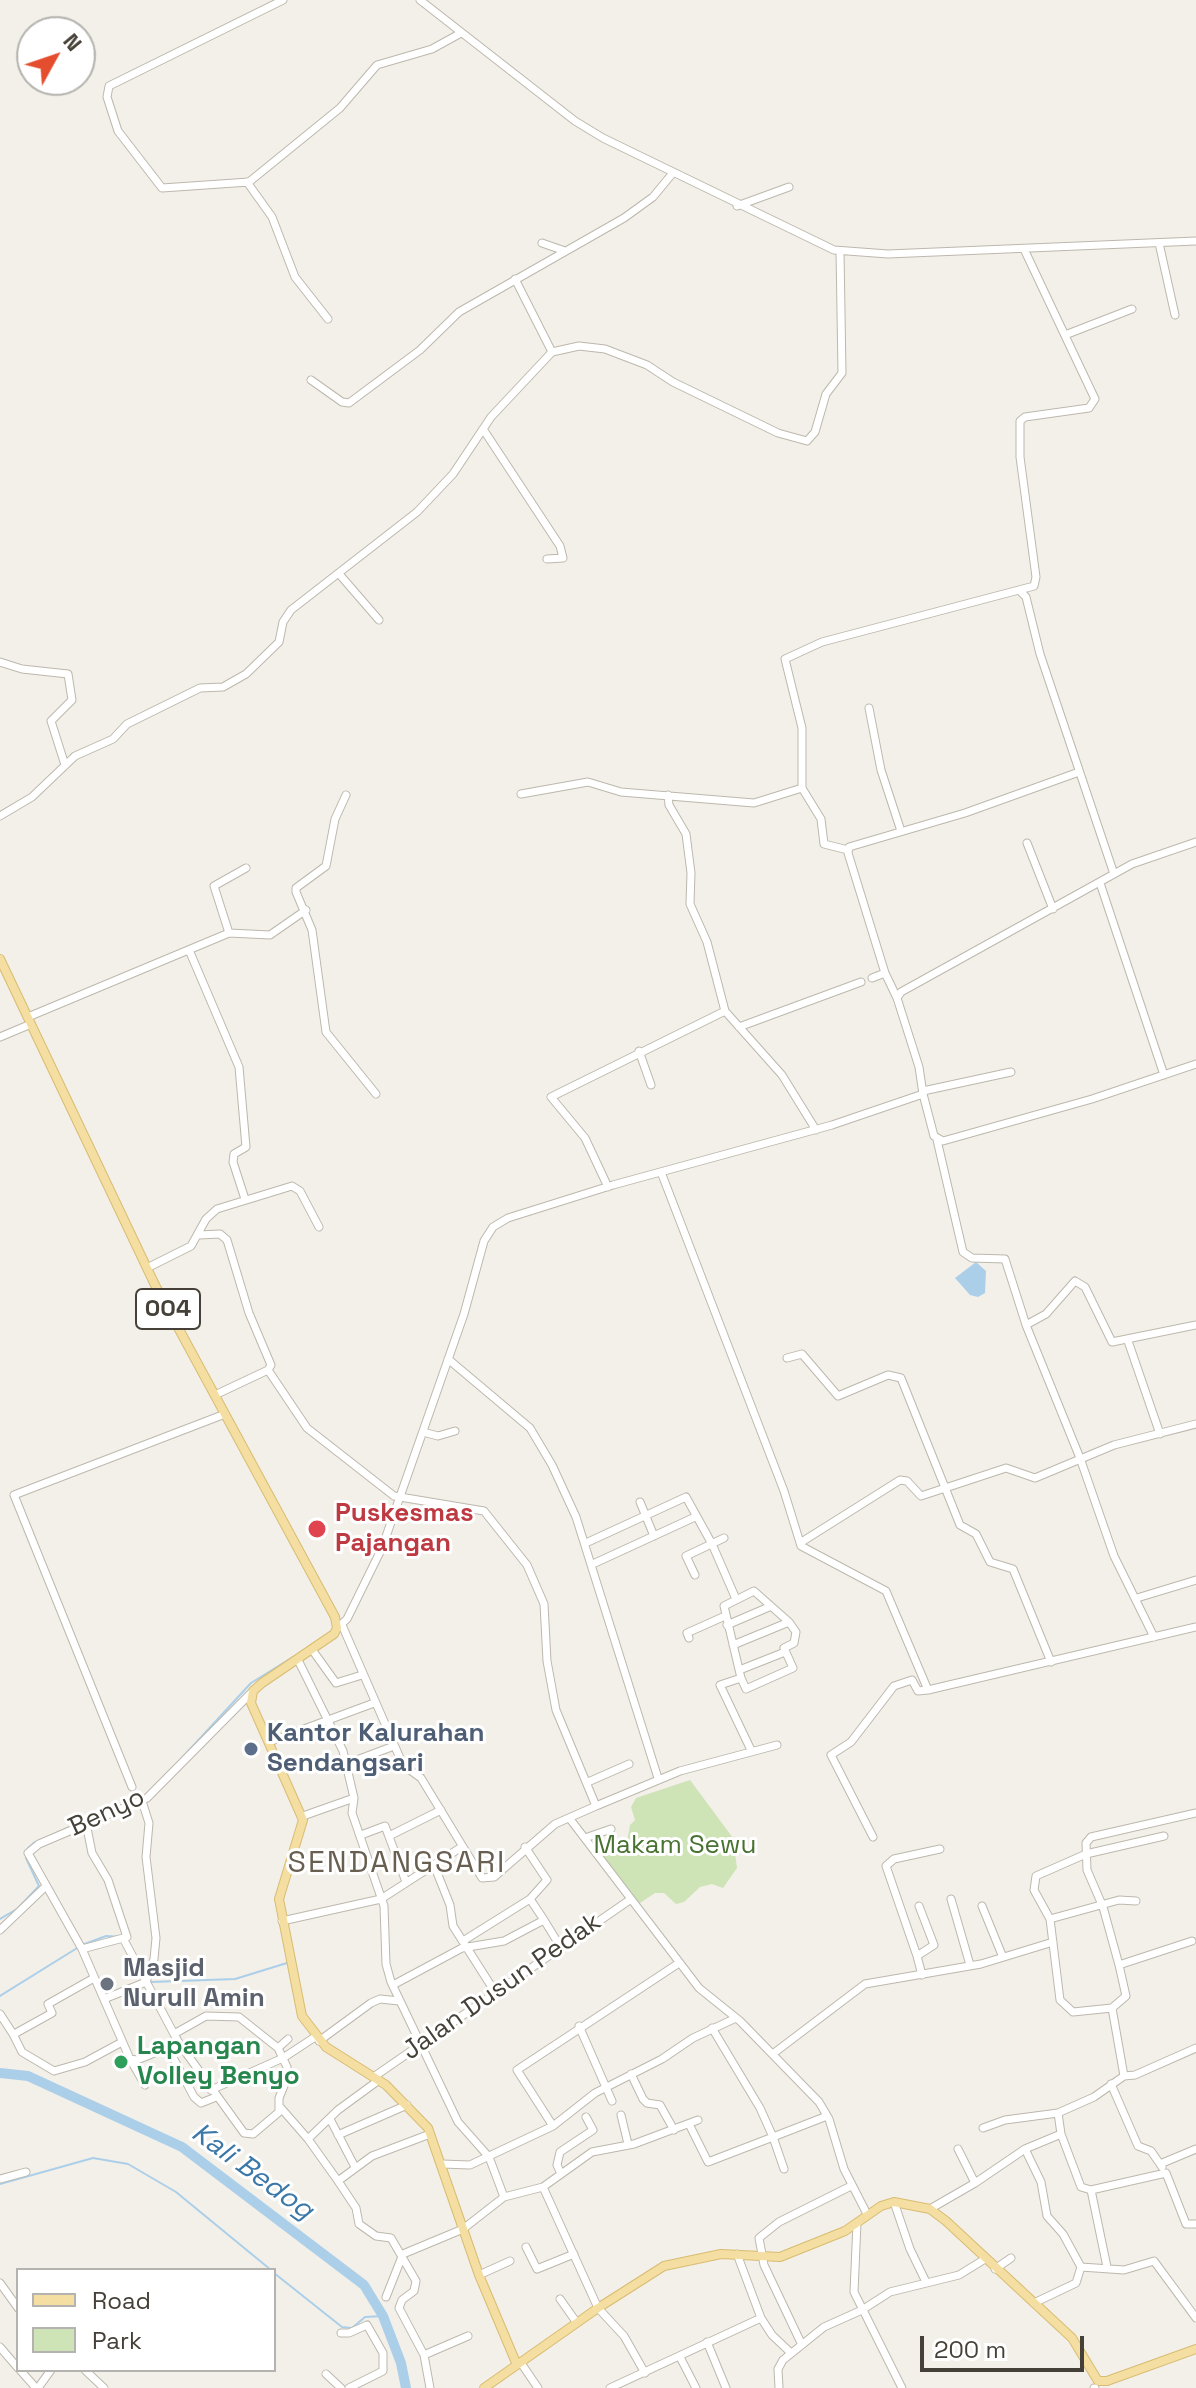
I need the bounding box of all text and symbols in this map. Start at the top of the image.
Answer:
north arrow [16,16,96,96]
text: N [57,27,88,57]
road number: 004 [136,1289,200,1329]
place label: Puskesmas Pajangan [335,1498,474,1560]
marker: Puskesmas Pajangan [306,1518,328,1540]
place label: Kantor Kalurahan Sendangsari [267,1718,484,1780]
marker: Kantor Kalurahan Sendangsari [242,1740,260,1758]
street label: Benyo [64,1782,150,1844]
park label: Makam Sewu [594,1830,756,1862]
district label: SENDANGSARI [288,1846,506,1882]
street label: Jalan Dusun Pedak [397,1907,607,2067]
place label: Masjid Nurull Amin [123,1953,265,2014]
marker: Masjid Nurull Amin [98,1975,116,1993]
place label: Lapangan Volley Benyo [137,2031,300,2092]
marker: Lapangan Volley Benyo [112,2053,130,2071]
water label: Kali Bedog [184,2117,320,2227]
legend [16,2268,276,2372]
text: Road [92,2285,151,2316]
scale bar [924,2320,1088,2370]
text: Park [92,2325,142,2356]
text: 200 m [934,2334,1006,2365]

